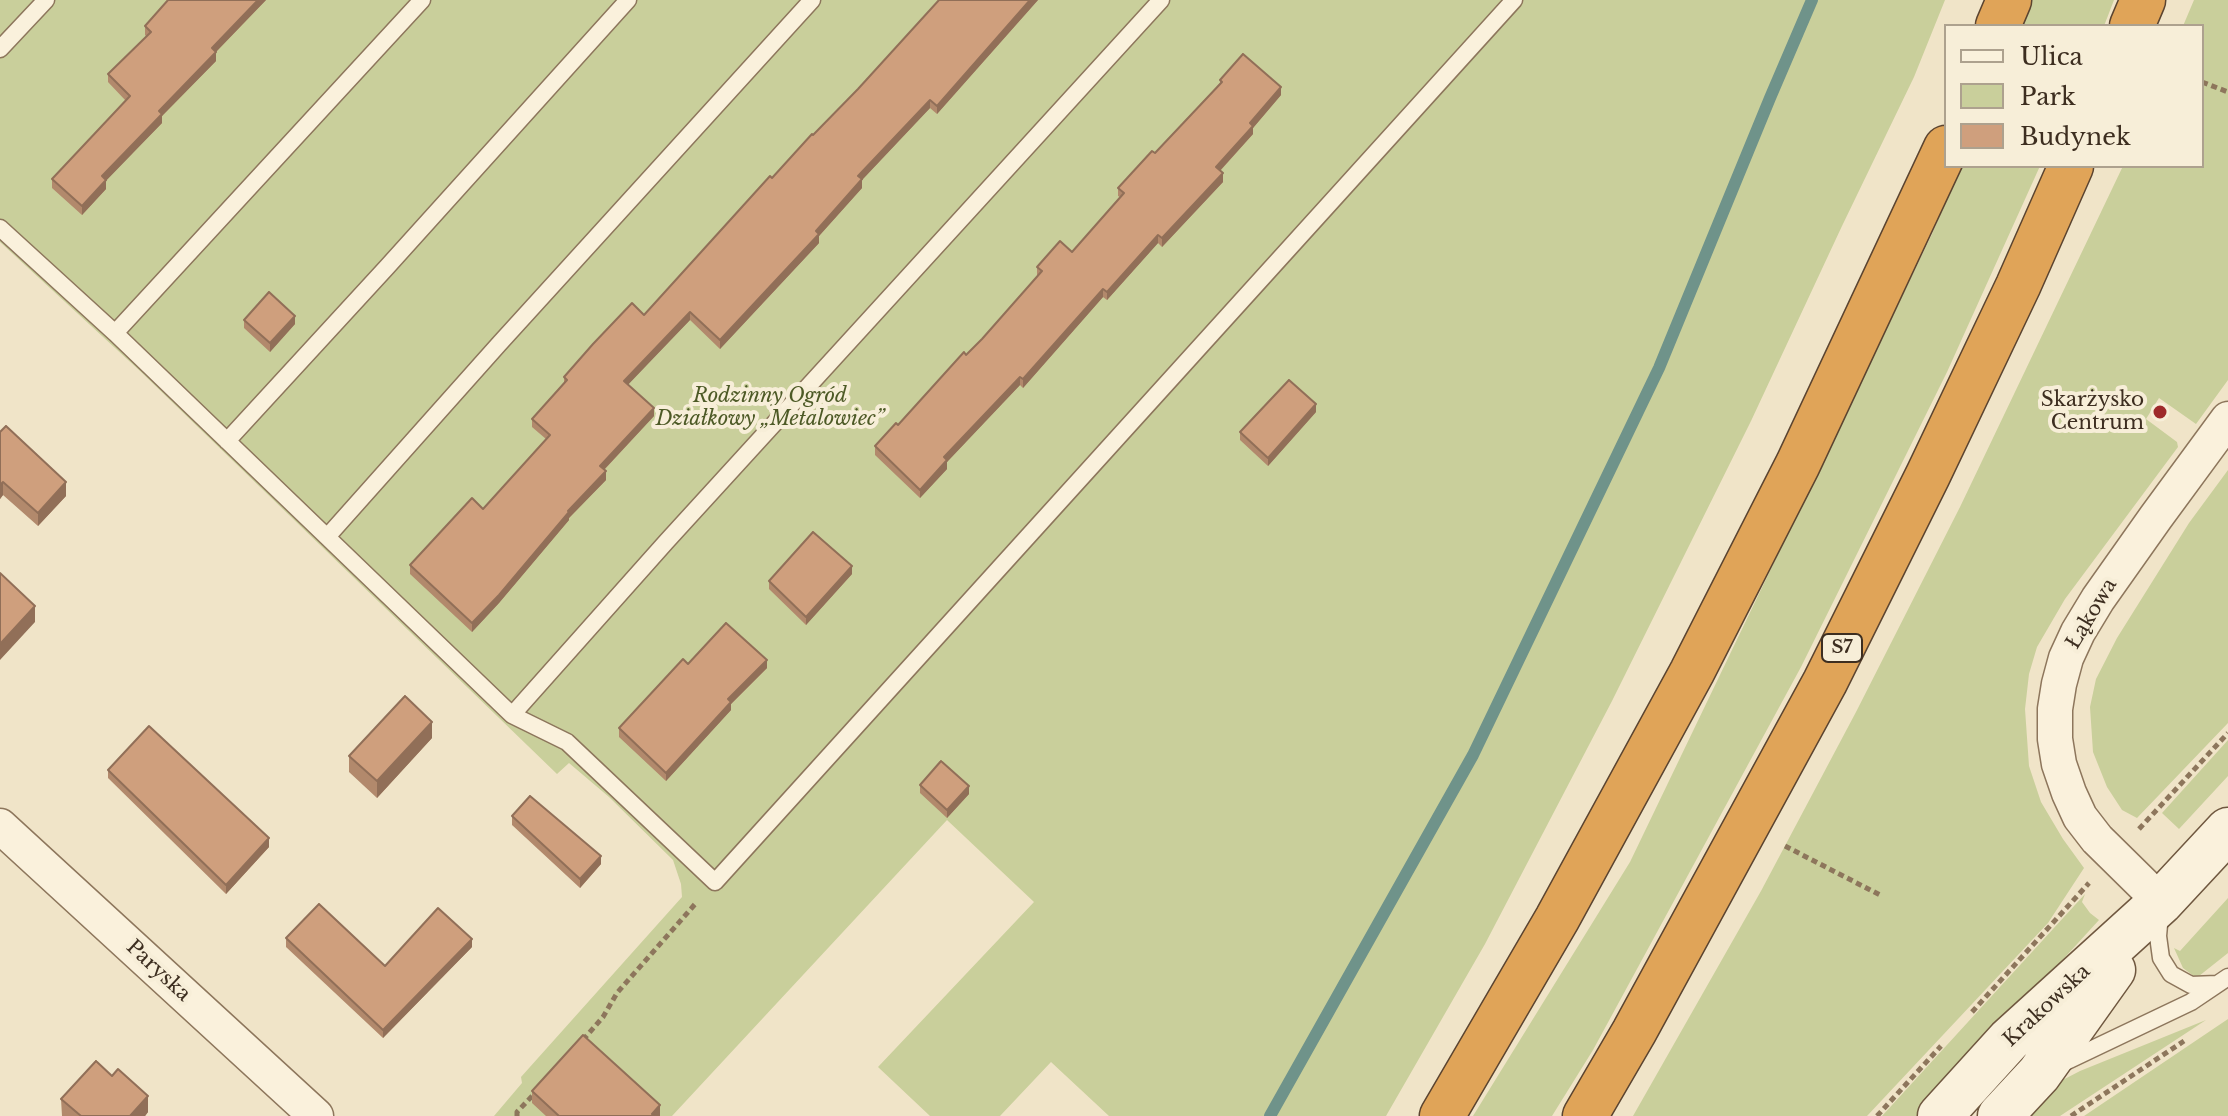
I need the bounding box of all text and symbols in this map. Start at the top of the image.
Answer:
legend [1944,24,2204,168]
text: Ulica [2020,42,2083,71]
text: Park [2020,82,2076,111]
text: Budynek [2020,122,2131,151]
park label: Rodzinny Ogród Działkowy „Metalowiec” [656,384,884,431]
place label: Skarżysko Centrum [2041,388,2144,435]
marker: Skarżysko Centrum [2151,403,2169,421]
street label: Łąkowa [2062,574,2122,654]
road number: S7 [1822,634,1862,662]
street label: Paryska [121,935,195,1007]
street label: Krakowska [1999,960,2095,1052]

